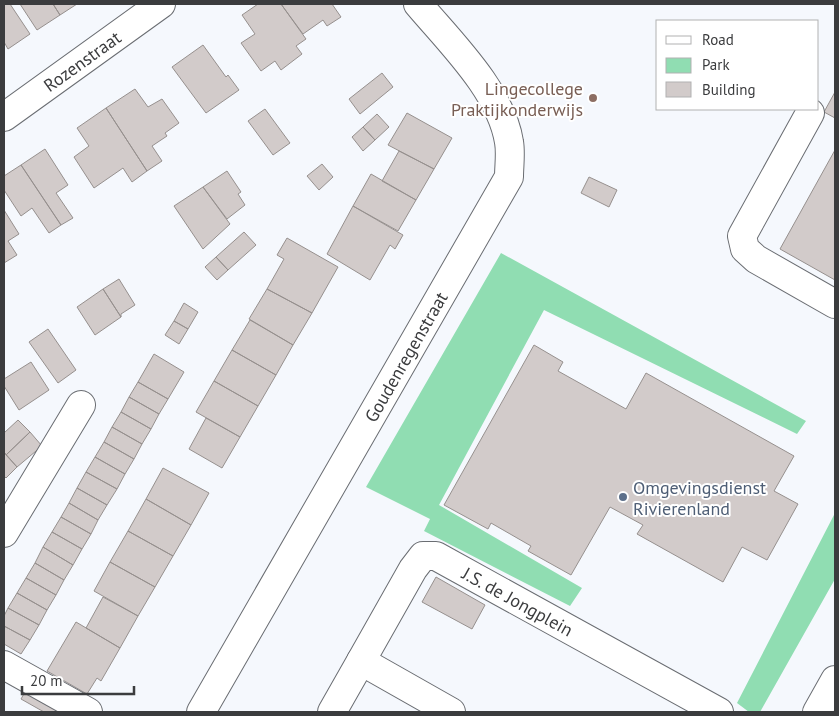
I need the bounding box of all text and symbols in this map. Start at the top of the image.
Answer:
legend [656,20,819,110]
street label: Rozenstraat [39,25,125,96]
text: Road [702,30,734,49]
text: Park [702,55,730,74]
place label: Lingecollege Praktijkonderwijs [451,77,583,121]
text: Building [702,80,756,99]
marker: Lingecollege Praktijkonderwijs [587,92,599,104]
street label: Goudenregenstraat [359,287,452,426]
place label: Omgevingsdienst Rivierenland [633,476,766,520]
marker: Omgevingsdienst Rivierenland [617,491,629,503]
street label: J.S. de Jongplein [458,561,577,641]
scale bar [22,664,135,696]
text: 20 m [30,671,63,690]

